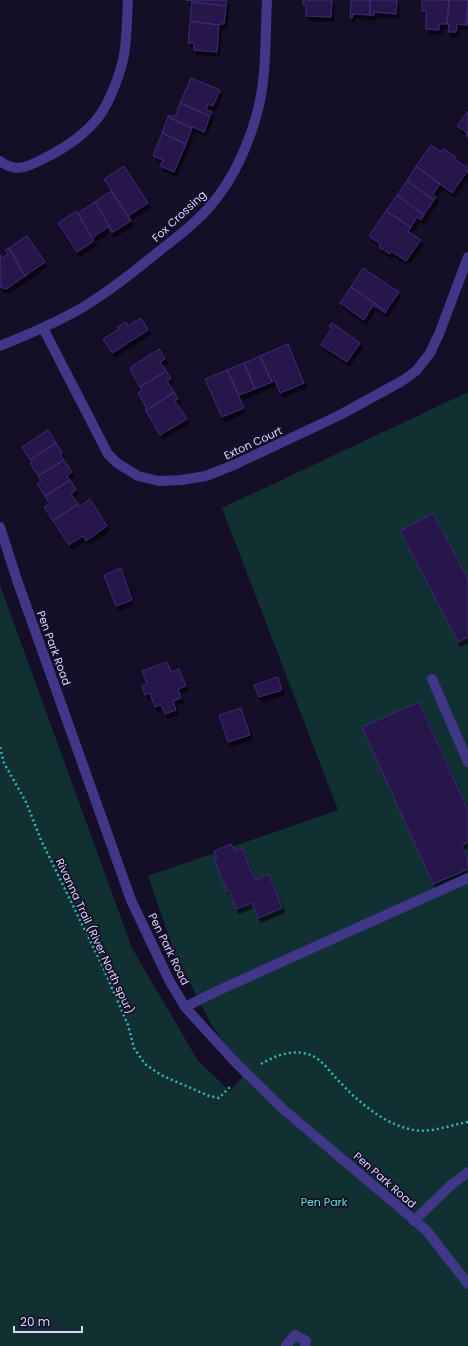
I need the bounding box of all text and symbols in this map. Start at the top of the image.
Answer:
street label: Fox Crossing [148,187,210,245]
street label: Exton Court [221,423,285,463]
street label: Pen Park Road [33,608,75,688]
street label: Rivanna Trail (River North spur) [52,856,138,1016]
street label: Pen Park Road [145,910,193,988]
street label: Pen Park Road [350,1148,420,1212]
park label: Pen Park [301,1194,348,1210]
scale bar [14,1308,82,1334]
text: 20 m [20,1313,50,1330]

